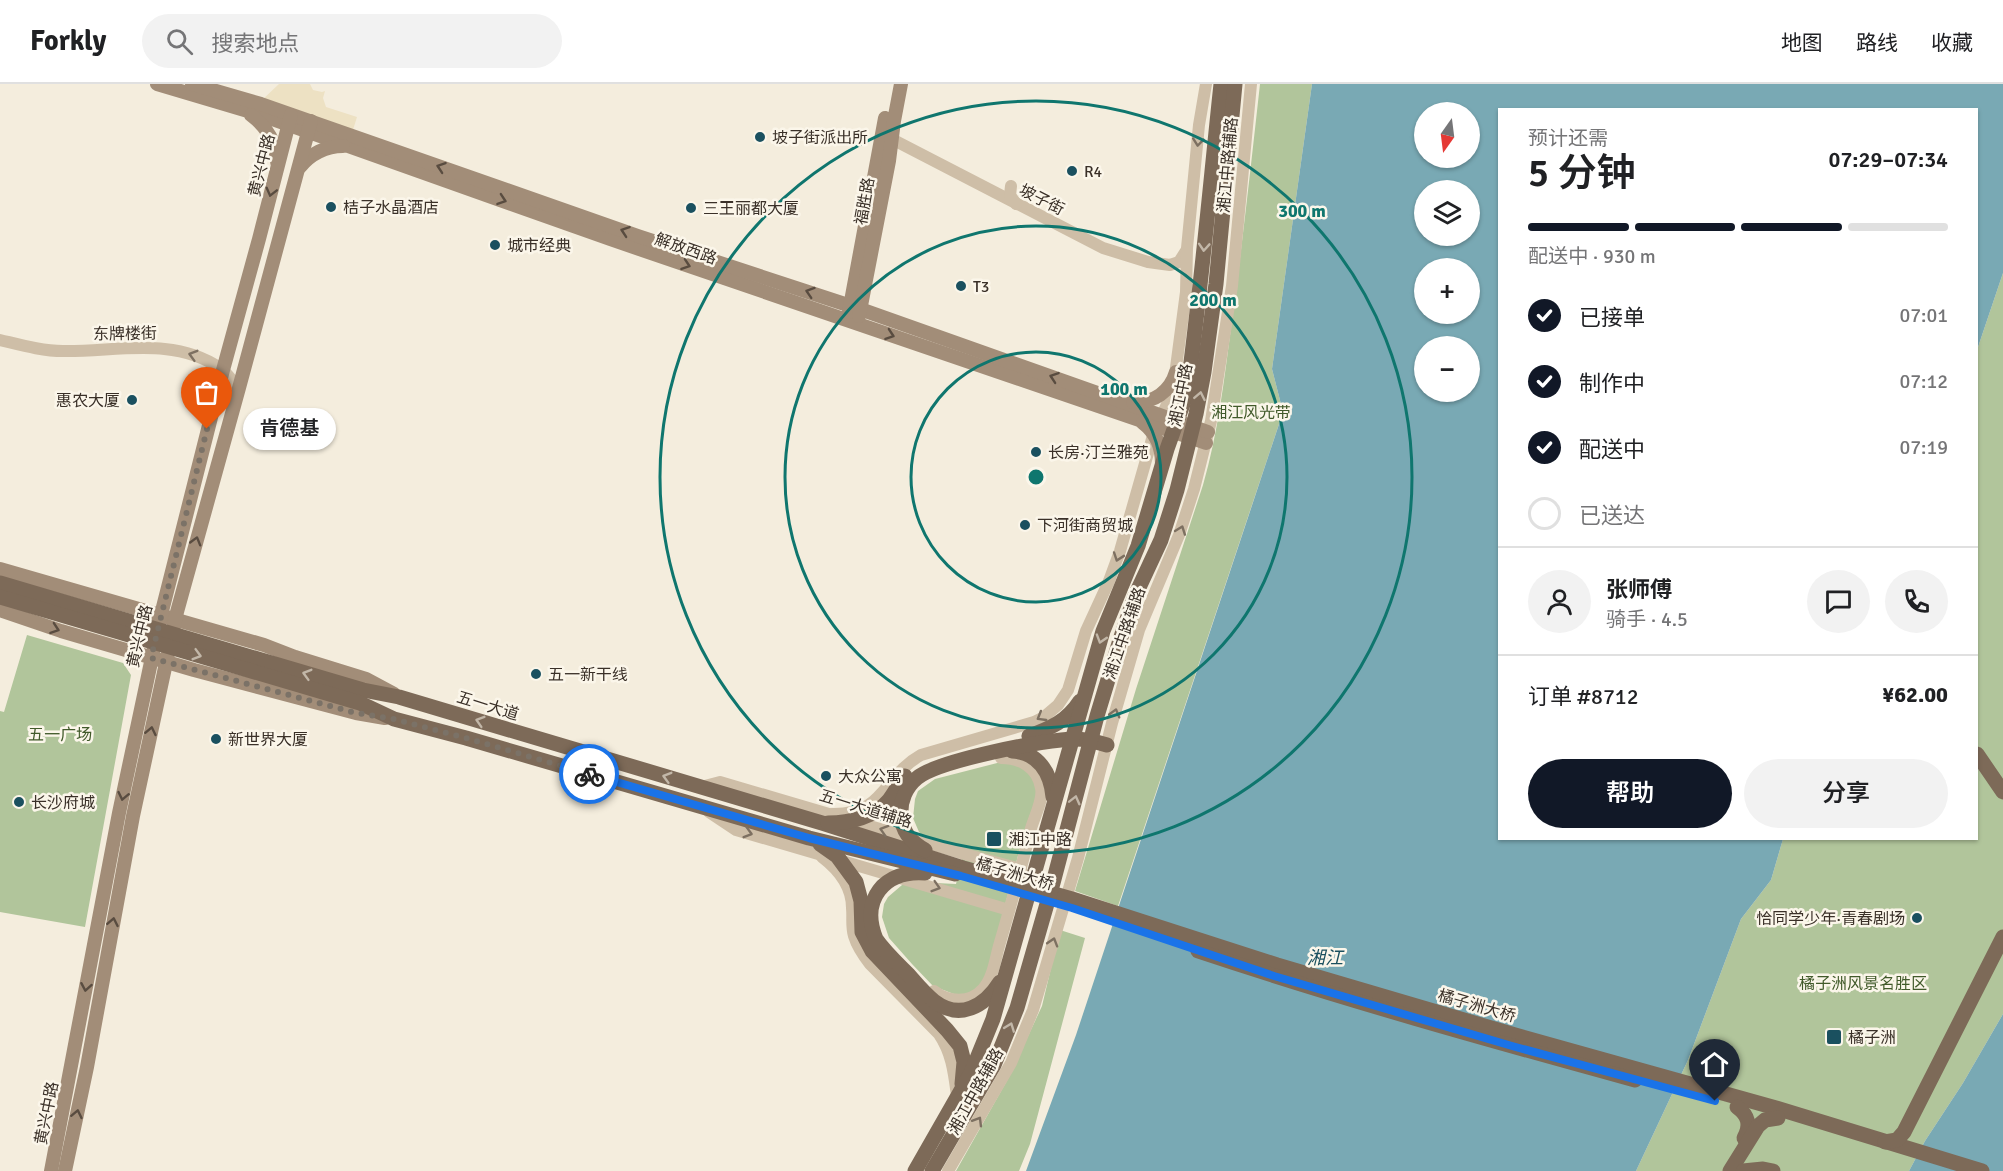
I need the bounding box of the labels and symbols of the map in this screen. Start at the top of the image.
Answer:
north arrow [1414,102,1480,168]
street label: 湘江中路辅路 [1214,116,1242,214]
place label: 坡子街派出所 [772,128,868,148]
marker: 坡子街派出所 [753,130,767,144]
street label: 黄兴中路 [245,132,279,199]
one-way arrow [1192,137,1205,147]
one-way arrow [436,161,447,174]
place label: R4 [1084,162,1103,182]
marker: R4 [1065,164,1079,178]
street label: 福胜路 [851,176,879,227]
street label: 坡子街 [1016,180,1067,220]
one-way arrow [266,186,279,196]
one-way arrow [496,193,507,206]
place label: 桔子水晶酒店 [343,198,439,218]
place label: 三王丽都大厦 [703,199,799,219]
marker: 桔子水晶酒店 [324,200,338,214]
text: 300 m [1278,200,1326,222]
marker: 三王丽都大厦 [684,201,698,215]
one-way arrow [620,226,631,239]
street label: 解放西路 [652,229,719,269]
place label: 城市经典 [507,236,571,256]
marker: 城市经典 [488,238,502,252]
one-way arrow [1198,242,1211,251]
one-way arrow [680,258,690,271]
place label: T3 [973,277,990,297]
marker: T3 [954,279,968,293]
one-way arrow [805,287,816,300]
text: 200 m [1189,289,1237,311]
street label: 东牌楼街 [93,323,157,345]
one-way arrow [884,328,895,340]
one-way arrow [188,350,199,362]
street label: 湘江中路 [1165,362,1197,429]
pin [181,367,232,429]
one-way arrow [1049,372,1060,385]
text: 100 m [1100,378,1148,400]
place label: 惠农大厦 [56,391,120,411]
one-way arrow [1193,392,1206,402]
marker: 惠农大厦 [125,393,139,407]
park label: 湘江风光带 [1211,403,1291,423]
callout: 肯德基 [243,408,336,450]
place label: 长房·汀兰雅苑 [1048,443,1149,463]
marker: 长房·汀兰雅苑 [1029,445,1043,459]
centre of rings [1026,467,1046,487]
place label: 下河街商贸城 [1037,516,1133,536]
marker: 下河街商贸城 [1018,518,1032,532]
one-way arrow [1174,525,1186,536]
one-way arrow [189,536,202,546]
one-way arrow [1112,551,1125,562]
street label: 湘江中路辅路 [1100,585,1150,682]
street label: 黄兴中路 [123,603,157,670]
one-way arrow [49,622,60,635]
one-way arrow [1096,633,1108,644]
one-way arrow [191,648,202,660]
place label: 五一新干线 [548,665,628,685]
marker: 五一新干线 [529,667,543,681]
one-way arrow [302,669,313,681]
street label: 五一大道 [454,687,521,725]
one-way arrow [1108,708,1120,719]
one-way arrow [1037,710,1047,722]
one-way arrow [475,716,486,728]
park label: 五一广场 [28,725,92,745]
one-way arrow [144,726,157,736]
place label: 新世界大厦 [228,730,308,750]
marker: 新世界大厦 [209,732,223,746]
courier [559,744,619,804]
place label: 大众公寓 [838,767,902,787]
marker: 大众公寓 [819,769,833,783]
one-way arrow [662,772,672,784]
street label: 五一大道辅路 [817,785,915,833]
one-way arrow [117,790,130,800]
place label: 长沙府城 [31,793,95,813]
marker: 长沙府城 [12,795,26,809]
one-way arrow [1068,795,1081,805]
one-way arrow [879,825,890,837]
one-way arrow [743,826,753,839]
marker: 湘江中路 [985,830,1003,848]
place label: 湘江中路 [1008,830,1072,850]
street label: 橘子洲大桥 [974,853,1056,895]
one-way arrow [930,880,941,892]
place label: 恰同学少年·青春剧场 [1756,909,1905,929]
marker: 恰同学少年·青春剧场 [1910,911,1924,925]
one-way arrow [106,917,119,927]
one-way arrow [1046,937,1058,948]
water label: 湘江 [1307,947,1345,969]
park label: 橘子洲风景名胜区 [1799,974,1927,994]
one-way arrow [80,982,93,992]
street label: 橘子洲大桥 [1436,985,1518,1027]
one-way arrow [1002,1023,1015,1033]
marker: 橘子洲 [1825,1028,1843,1046]
place label: 橘子洲 [1848,1028,1896,1048]
pin [1689,1039,1740,1101]
street label: 湘江中路辅路 [944,1045,1008,1138]
street label: 黄兴中路 [31,1080,63,1147]
one-way arrow [70,1109,83,1119]
one-way arrow [971,1117,983,1127]

